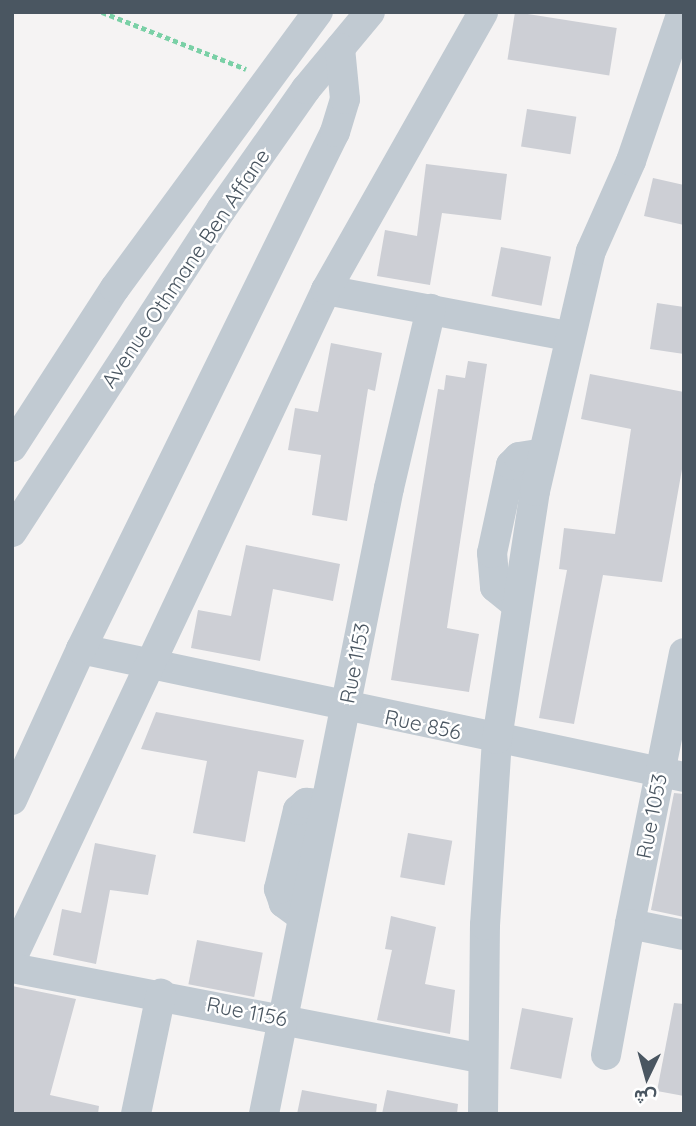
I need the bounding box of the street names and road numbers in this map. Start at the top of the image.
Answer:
street label: Avenue Othmane Ben Affane [95,144,275,392]
street label: Rue 1153 [334,621,374,705]
street label: Rue 856 [382,704,464,744]
street label: Rue 1053 [630,771,672,861]
street label: Rue 1156 [205,991,289,1031]

